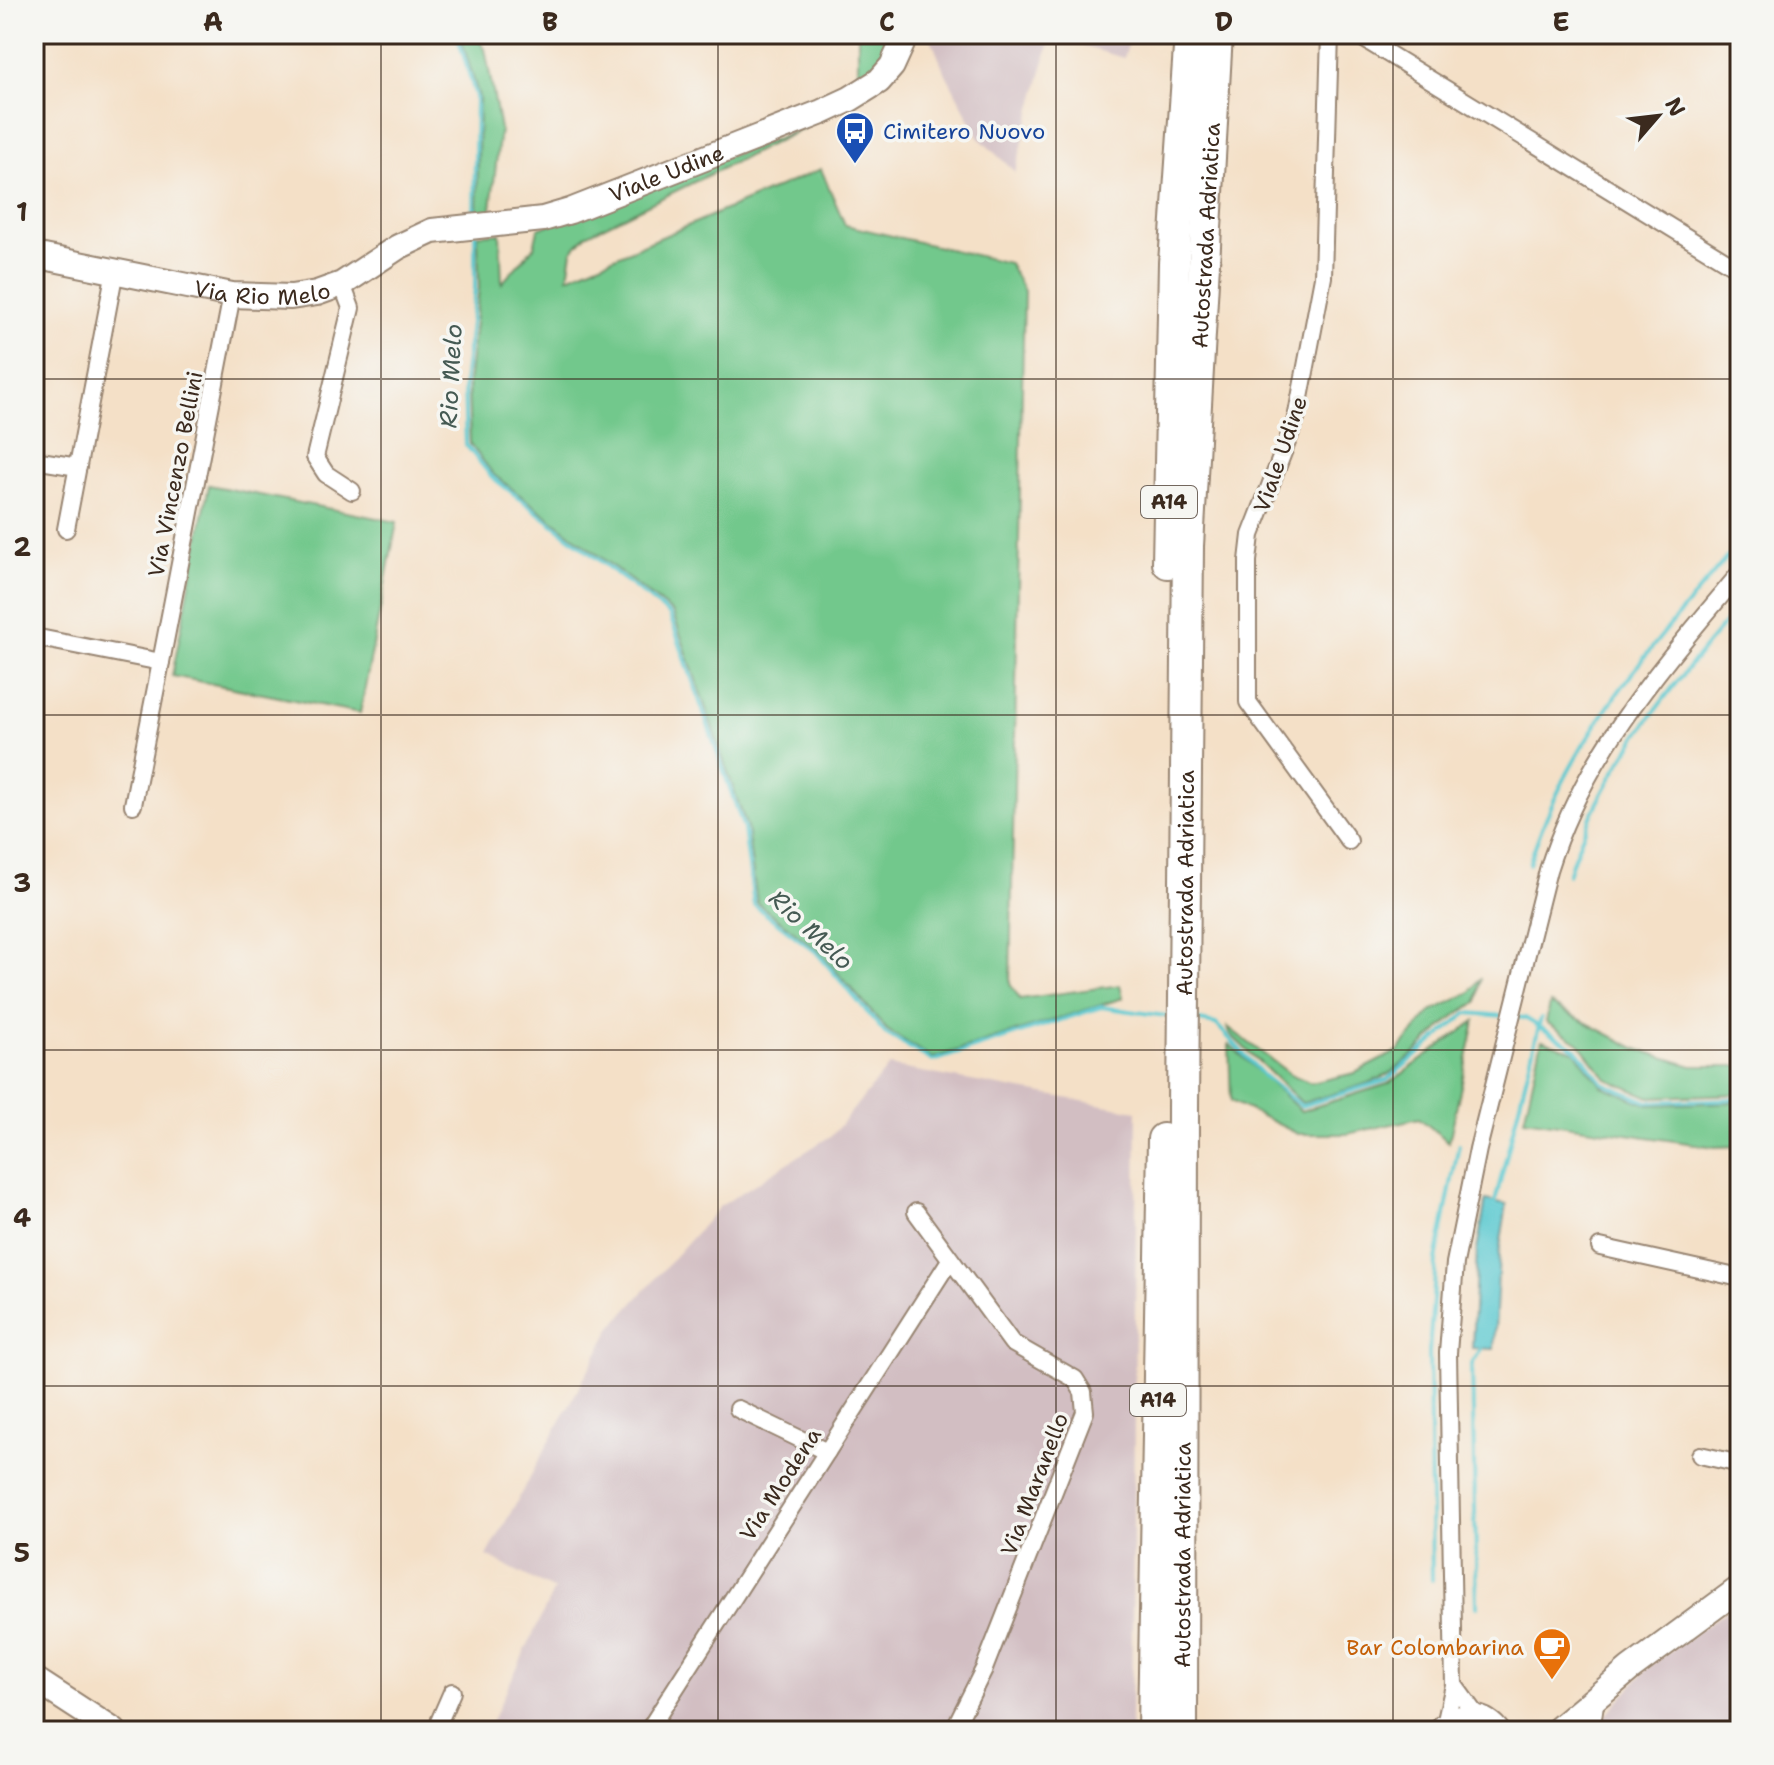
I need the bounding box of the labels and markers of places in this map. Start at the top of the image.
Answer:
bus stop icon: Cimitero Nuovo [834,110,876,165]
place label: Cimitero Nuovo [883,117,1045,146]
cafe icon: Bar Colombarina [1531,1626,1573,1681]
place label: Bar Colombarina [1346,1633,1524,1662]

